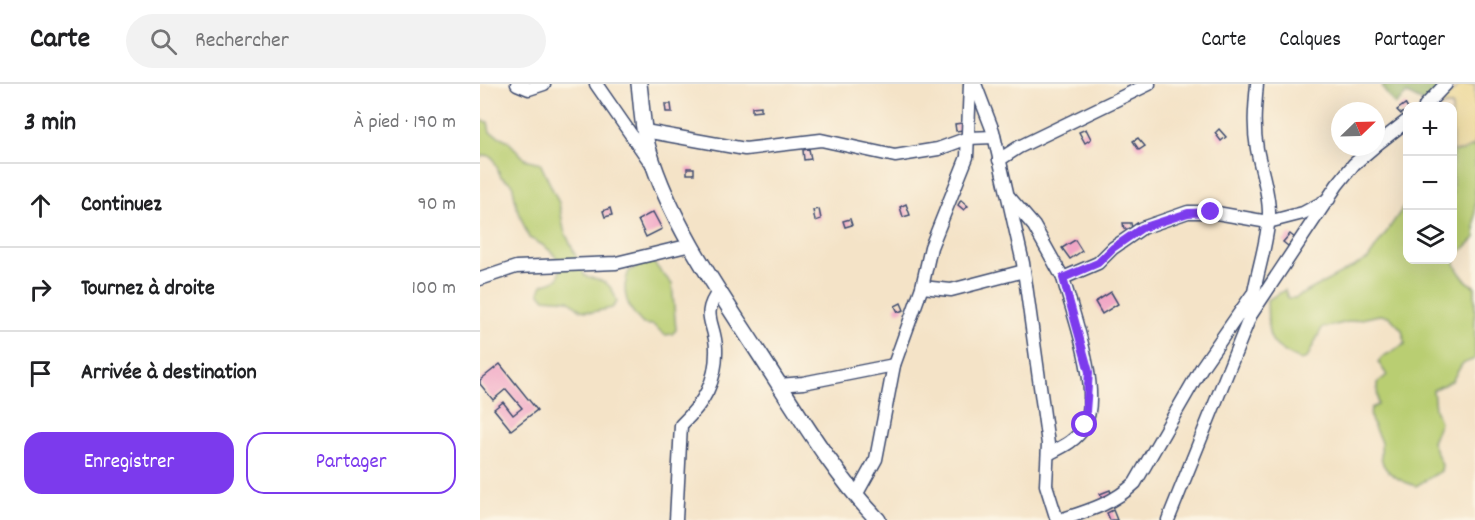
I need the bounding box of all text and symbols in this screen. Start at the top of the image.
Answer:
search box [126,14,546,68]
text: Carte [30,21,90,61]
icon: search [147,25,180,58]
text: Rechercher [195,26,289,57]
text: Carte [1201,26,1246,56]
text: Calques [1279,26,1341,56]
text: Partager [1374,26,1445,56]
north arrow [1331,102,1385,156]
map controls [1403,102,1457,264]
button: + [1403,102,1457,156]
text: 3 min [24,105,76,142]
text: À pied · 190 m [354,109,456,137]
button: − [1403,156,1457,210]
icon: ahead [24,189,57,222]
text: Continuez [81,190,162,221]
text: 90 m [418,191,456,219]
route end [1197,198,1223,224]
button: layers [1403,210,1457,264]
icon: right [24,273,57,306]
text: Tournez à droite [81,274,215,305]
text: 100 m [412,275,456,303]
icon: arrive [24,357,57,390]
text: Arrivée à destination [81,358,257,389]
route start [1071,411,1097,437]
button: Enregistrer [24,432,234,494]
button: Partager [246,432,456,494]

